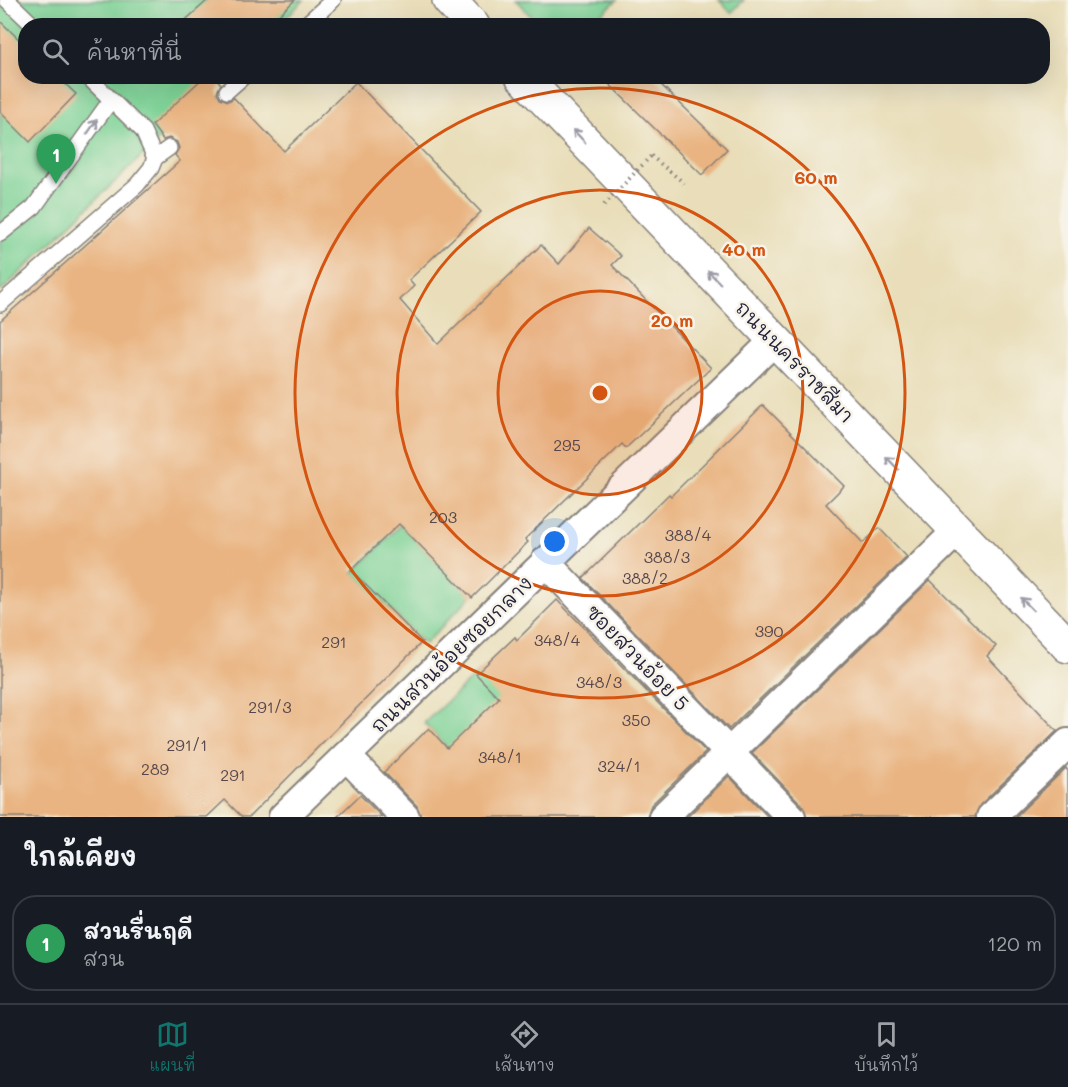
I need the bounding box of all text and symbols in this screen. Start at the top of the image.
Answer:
search box [18,18,1050,84]
icon: search [39,35,72,68]
text: ค้นหาที่นี่ [87,37,182,66]
one-way arrow [86,120,98,136]
one-way arrow [572,129,586,144]
pin: 1 [36,134,76,184]
text: 60 m [794,165,838,189]
text: 40 m [722,237,766,261]
one-way arrow [707,269,721,284]
street label: ถนนนครราชสีมา [730,294,860,428]
text: 20 m [651,308,693,332]
centre of rings [590,383,610,403]
house number: 295 [553,434,581,455]
one-way arrow [885,456,900,471]
house number: 203 [429,506,457,527]
house number: 388/4 [665,524,712,545]
your location [540,527,569,556]
house number: 388/3 [644,546,690,567]
house number: 388/2 [622,567,668,588]
street label: ถนนสวนอ้อยซอยกลาง [364,570,538,738]
one-way arrow [1020,596,1035,611]
street label: ซอยสวนอ้อย 5 [581,598,695,716]
house number: 390 [755,620,783,641]
house number: 348/4 [534,629,581,650]
house number: 291 [321,631,347,652]
house number: 348/3 [576,671,622,692]
house number: 291/3 [248,696,292,717]
house number: 350 [622,709,650,730]
house number: 291/1 [166,734,208,755]
house number: 348/1 [478,746,522,767]
house number: 324/1 [597,755,641,776]
house number: 289 [141,758,169,779]
house number: 291 [220,764,246,785]
text: ใกล้เคียง [24,839,136,873]
text: สวนรื่นฤดี [83,916,193,945]
text: 1 [41,930,50,956]
text: 120 m [987,930,1042,956]
text: สวน [83,945,124,971]
tab: แผนที่ [150,1018,195,1075]
tab: เส้นทาง [495,1018,554,1075]
tab: บันทึกไว้ [854,1018,918,1075]

